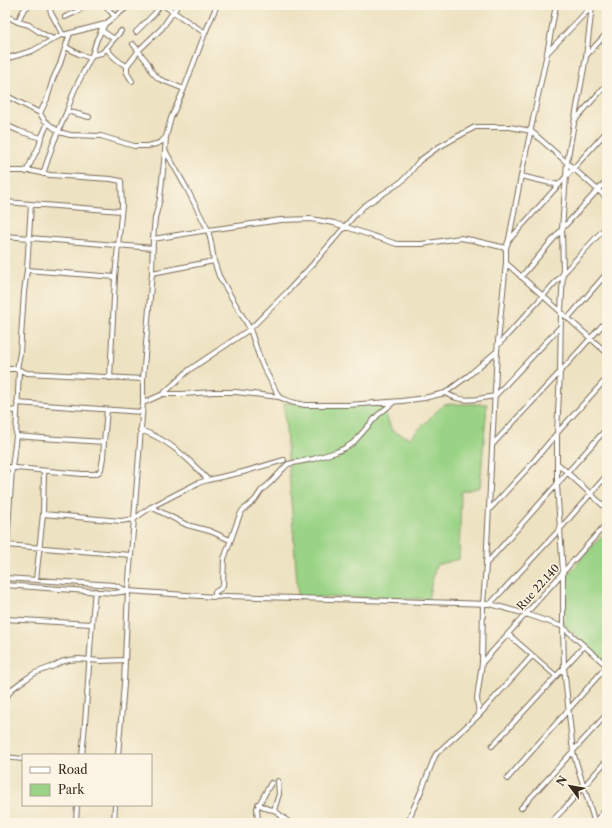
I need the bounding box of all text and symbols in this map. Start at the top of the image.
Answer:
street label: Rue 22.140 [514,561,562,613]
legend [22,754,152,806]
text: Road [58,762,88,777]
north arrow [550,766,590,806]
text: N [553,773,570,788]
text: Park [58,782,85,797]

